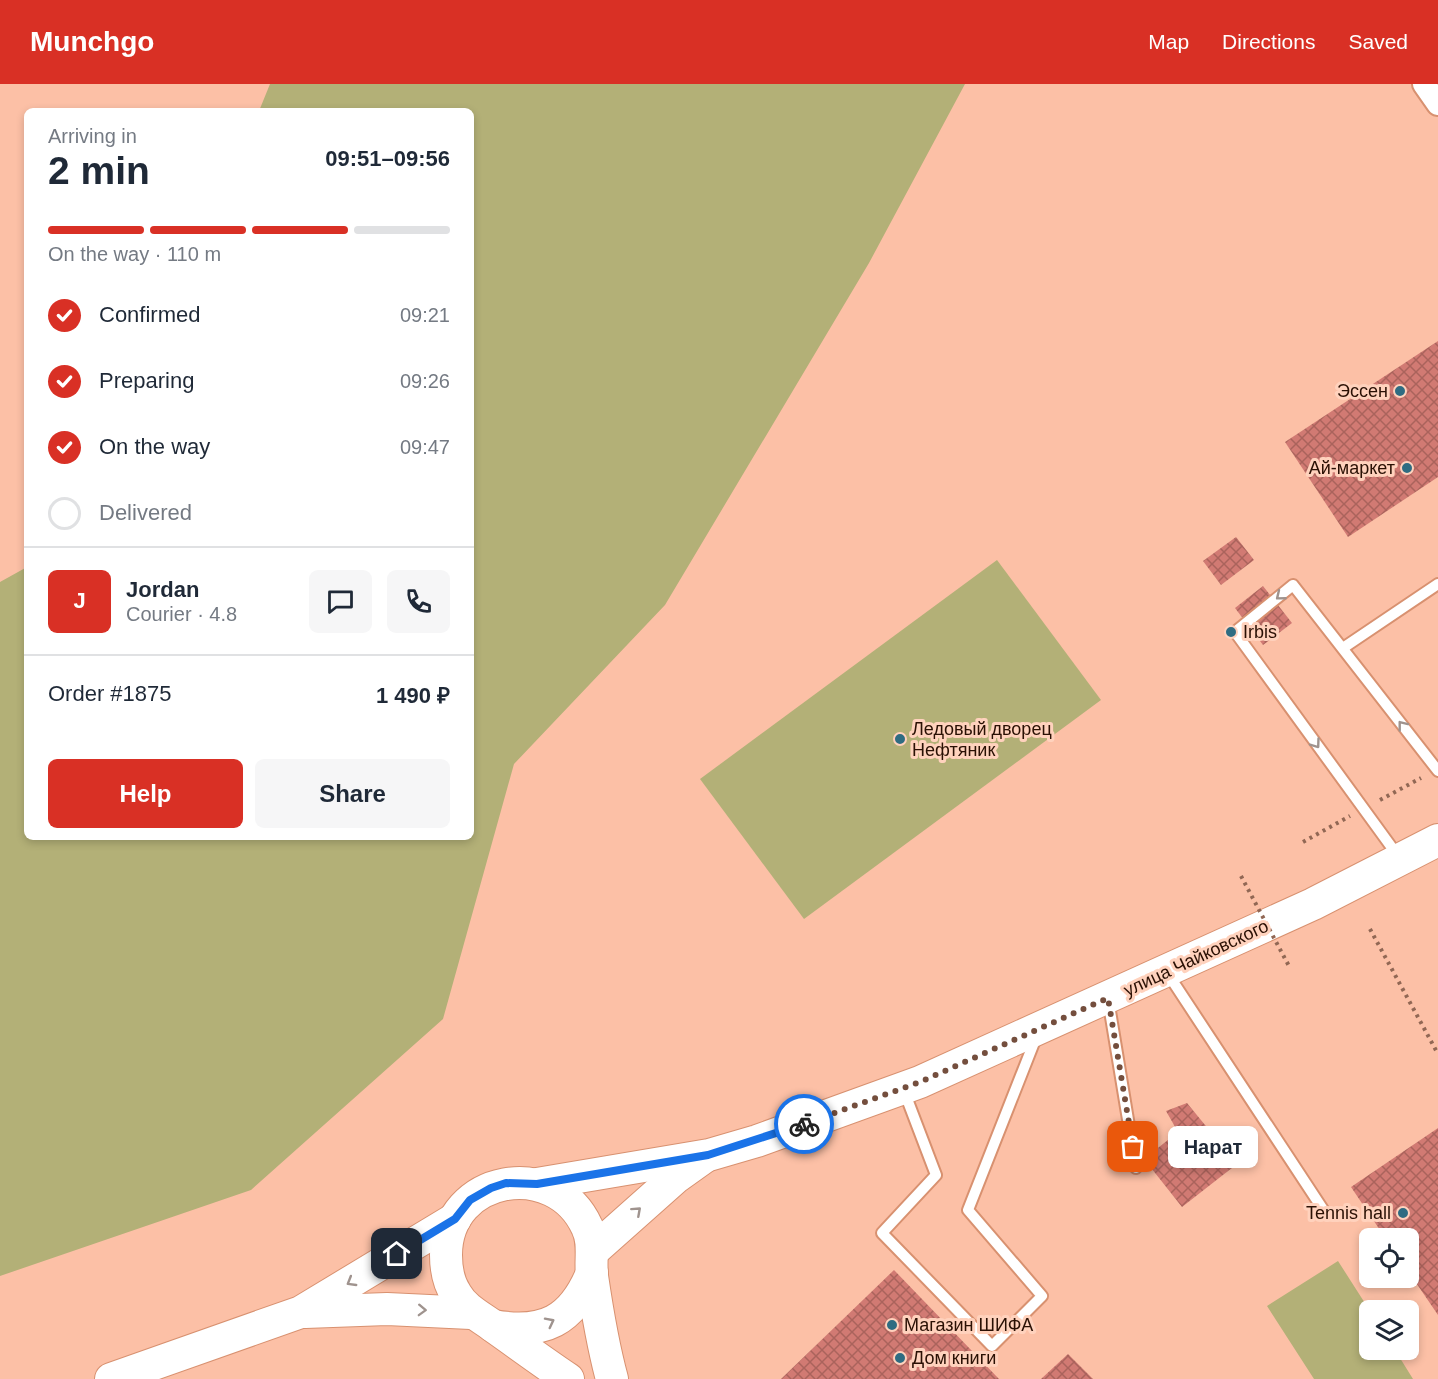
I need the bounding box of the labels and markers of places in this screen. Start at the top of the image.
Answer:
place label: Эссен [1337,381,1388,401]
marker: Эссен [1393,384,1407,398]
place label: Ай-маркет [1309,458,1395,478]
marker: Ай-маркет [1400,461,1414,475]
place label: Irbis [1243,622,1277,642]
marker: Irbis [1224,625,1238,639]
place label: Ледовый дворец Нефтяник [912,719,1052,760]
marker: Ледовый дворец Нефтяник [893,732,907,746]
pin [1107,1121,1158,1172]
callout: Нарат [1169,1126,1259,1168]
place label: Tennis hall [1306,1203,1391,1223]
marker: Tennis hall [1396,1206,1410,1220]
pin [371,1228,422,1279]
place label: Магазин ШИФА [904,1315,1033,1335]
marker: Магазин ШИФА [885,1318,899,1332]
place label: Дом книги [912,1348,996,1368]
marker: Дом книги [893,1351,907,1365]

